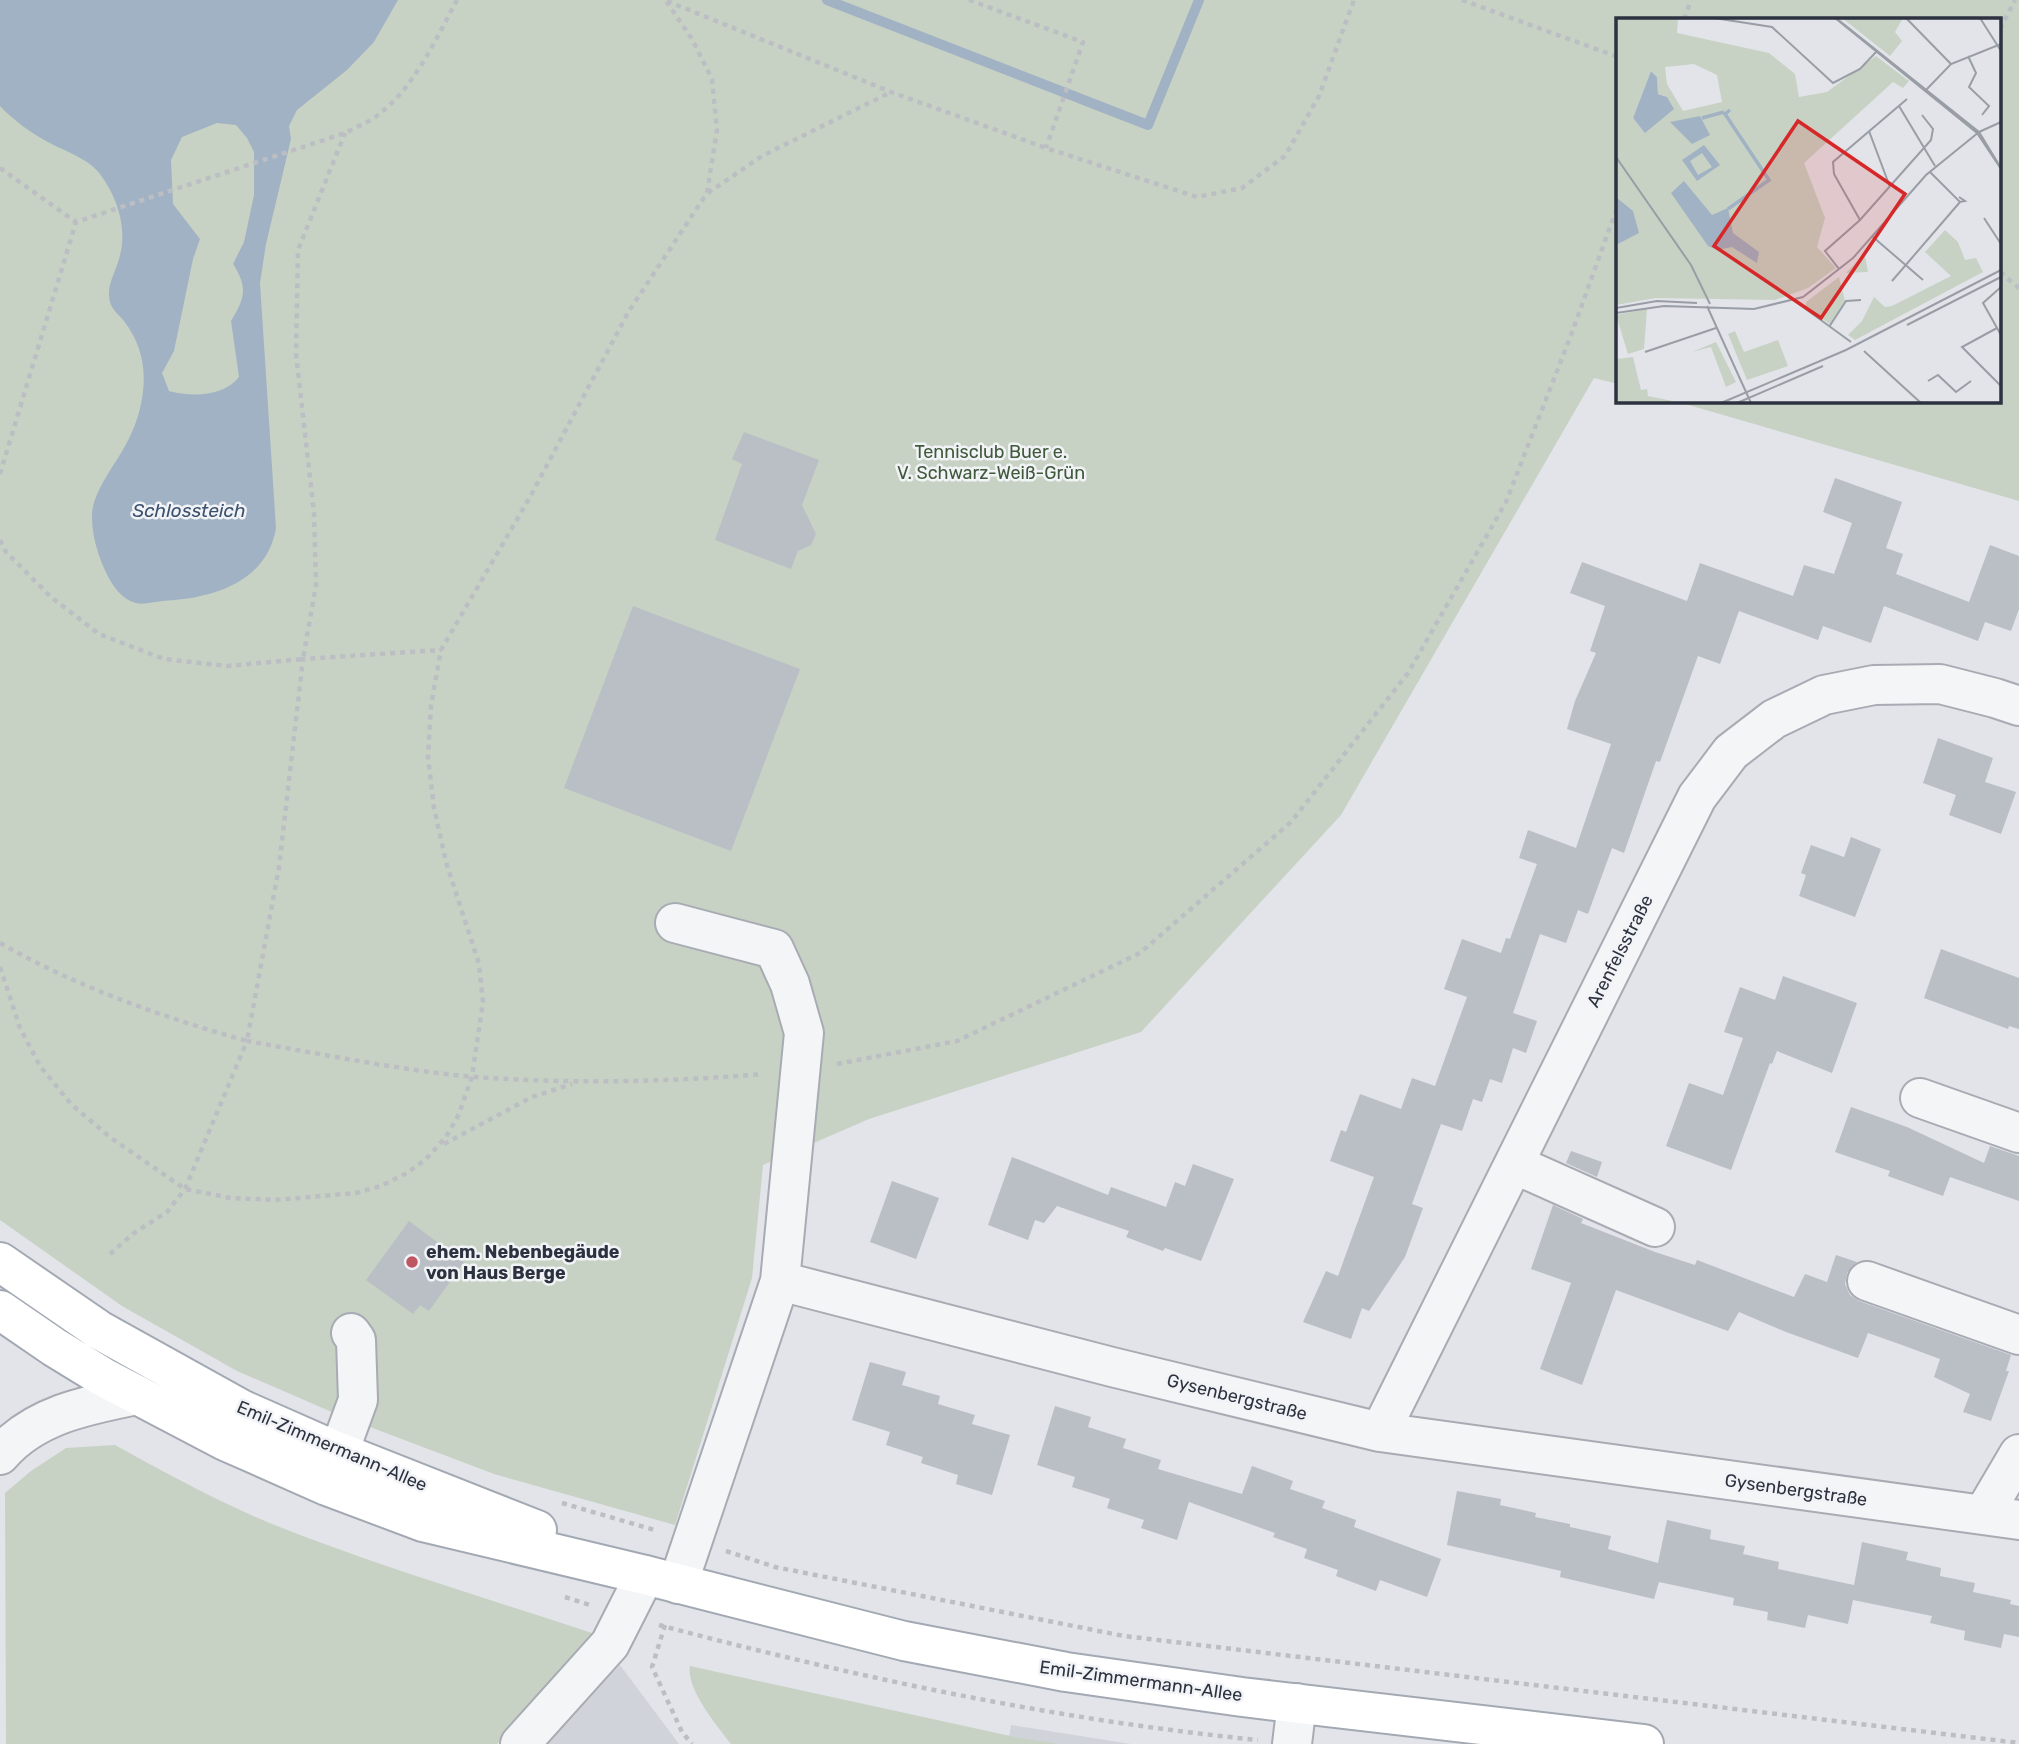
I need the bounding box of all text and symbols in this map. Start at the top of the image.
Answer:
inset map [1616,18,2002,402]
park label: Tennisclub Buer e. V. Schwarz-Weiß-Grün [897,441,1085,484]
water label: Schlossteich [132,499,246,522]
street label: Arenfelsstraße [1582,891,1658,1011]
place label: ehem. Nebenbegäude von Haus Berge [426,1241,620,1284]
marker: ehem. Nebenbegäude von Haus Berge [404,1254,420,1270]
street label: Gysenbergstraße [1165,1369,1309,1425]
street label: Emil-Zimmermann-Allee [233,1396,431,1496]
street label: Gysenbergstraße [1723,1469,1869,1511]
street label: Emil-Zimmermann-Allee [1038,1656,1244,1706]

